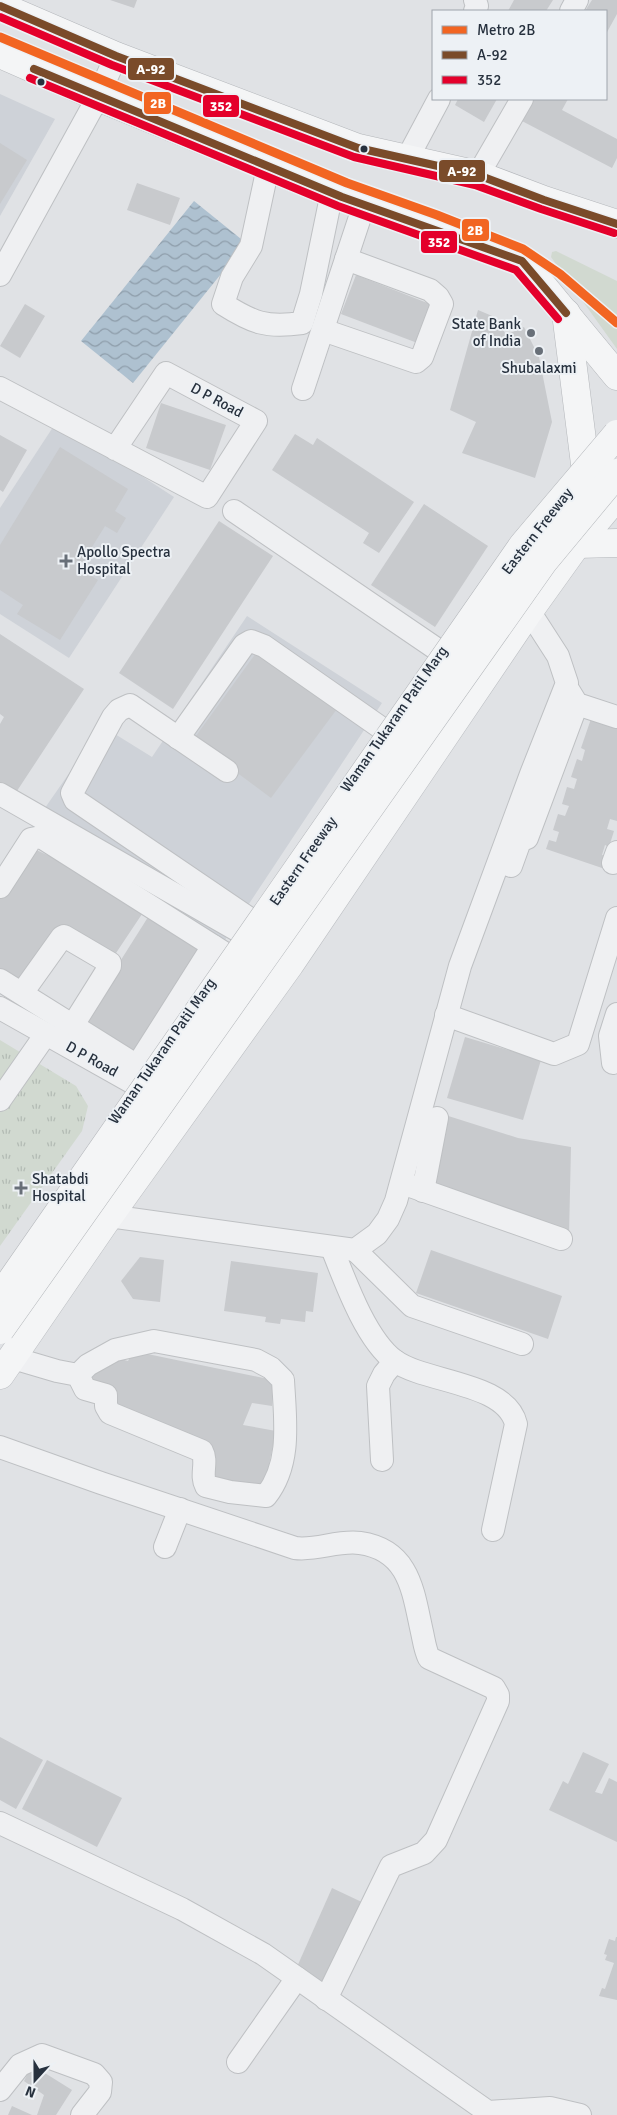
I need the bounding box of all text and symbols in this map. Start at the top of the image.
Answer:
legend [432,10,607,100]
text: Metro 2B [477,21,535,39]
text: A-92 [477,46,508,64]
line badge: A-92 [127,57,175,81]
text: A-92 [136,61,166,78]
text: 352 [477,71,501,89]
unlabelled marker [36,77,46,87]
line badge: 2B [143,91,172,115]
line badge: 352 [202,94,240,118]
text: 2B [150,95,166,112]
text: 352 [210,98,232,115]
unlabelled marker [359,144,369,154]
line badge: A-92 [438,159,486,183]
text: A-92 [447,163,477,180]
line badge: 2B [461,218,490,242]
text: 2B [467,222,483,239]
line badge: 352 [420,230,458,254]
text: 352 [428,234,450,251]
place label: State Bank of India [452,315,521,350]
marker: State Bank of India [525,327,537,339]
marker: Shubalaxmi [533,345,545,357]
place label: Shubalaxmi [501,359,577,377]
street label: D P Road [188,379,246,421]
street label: Eastern Freeway [498,484,576,578]
place label: Apollo Spectra Hospital [77,543,171,578]
marker: Apollo Spectra Hospital [59,554,73,568]
street label: Waman Tukaram Patil Marg [337,642,451,796]
street label: Eastern Freeway [266,813,340,909]
street label: Waman Tukaram Patil Marg [105,974,219,1128]
street label: D P Road [63,1037,121,1081]
place label: Shatabdi Hospital [32,1170,89,1205]
marker: Shatabdi Hospital [14,1181,28,1195]
north arrow [10,2055,60,2105]
text: N [23,2082,38,2101]

